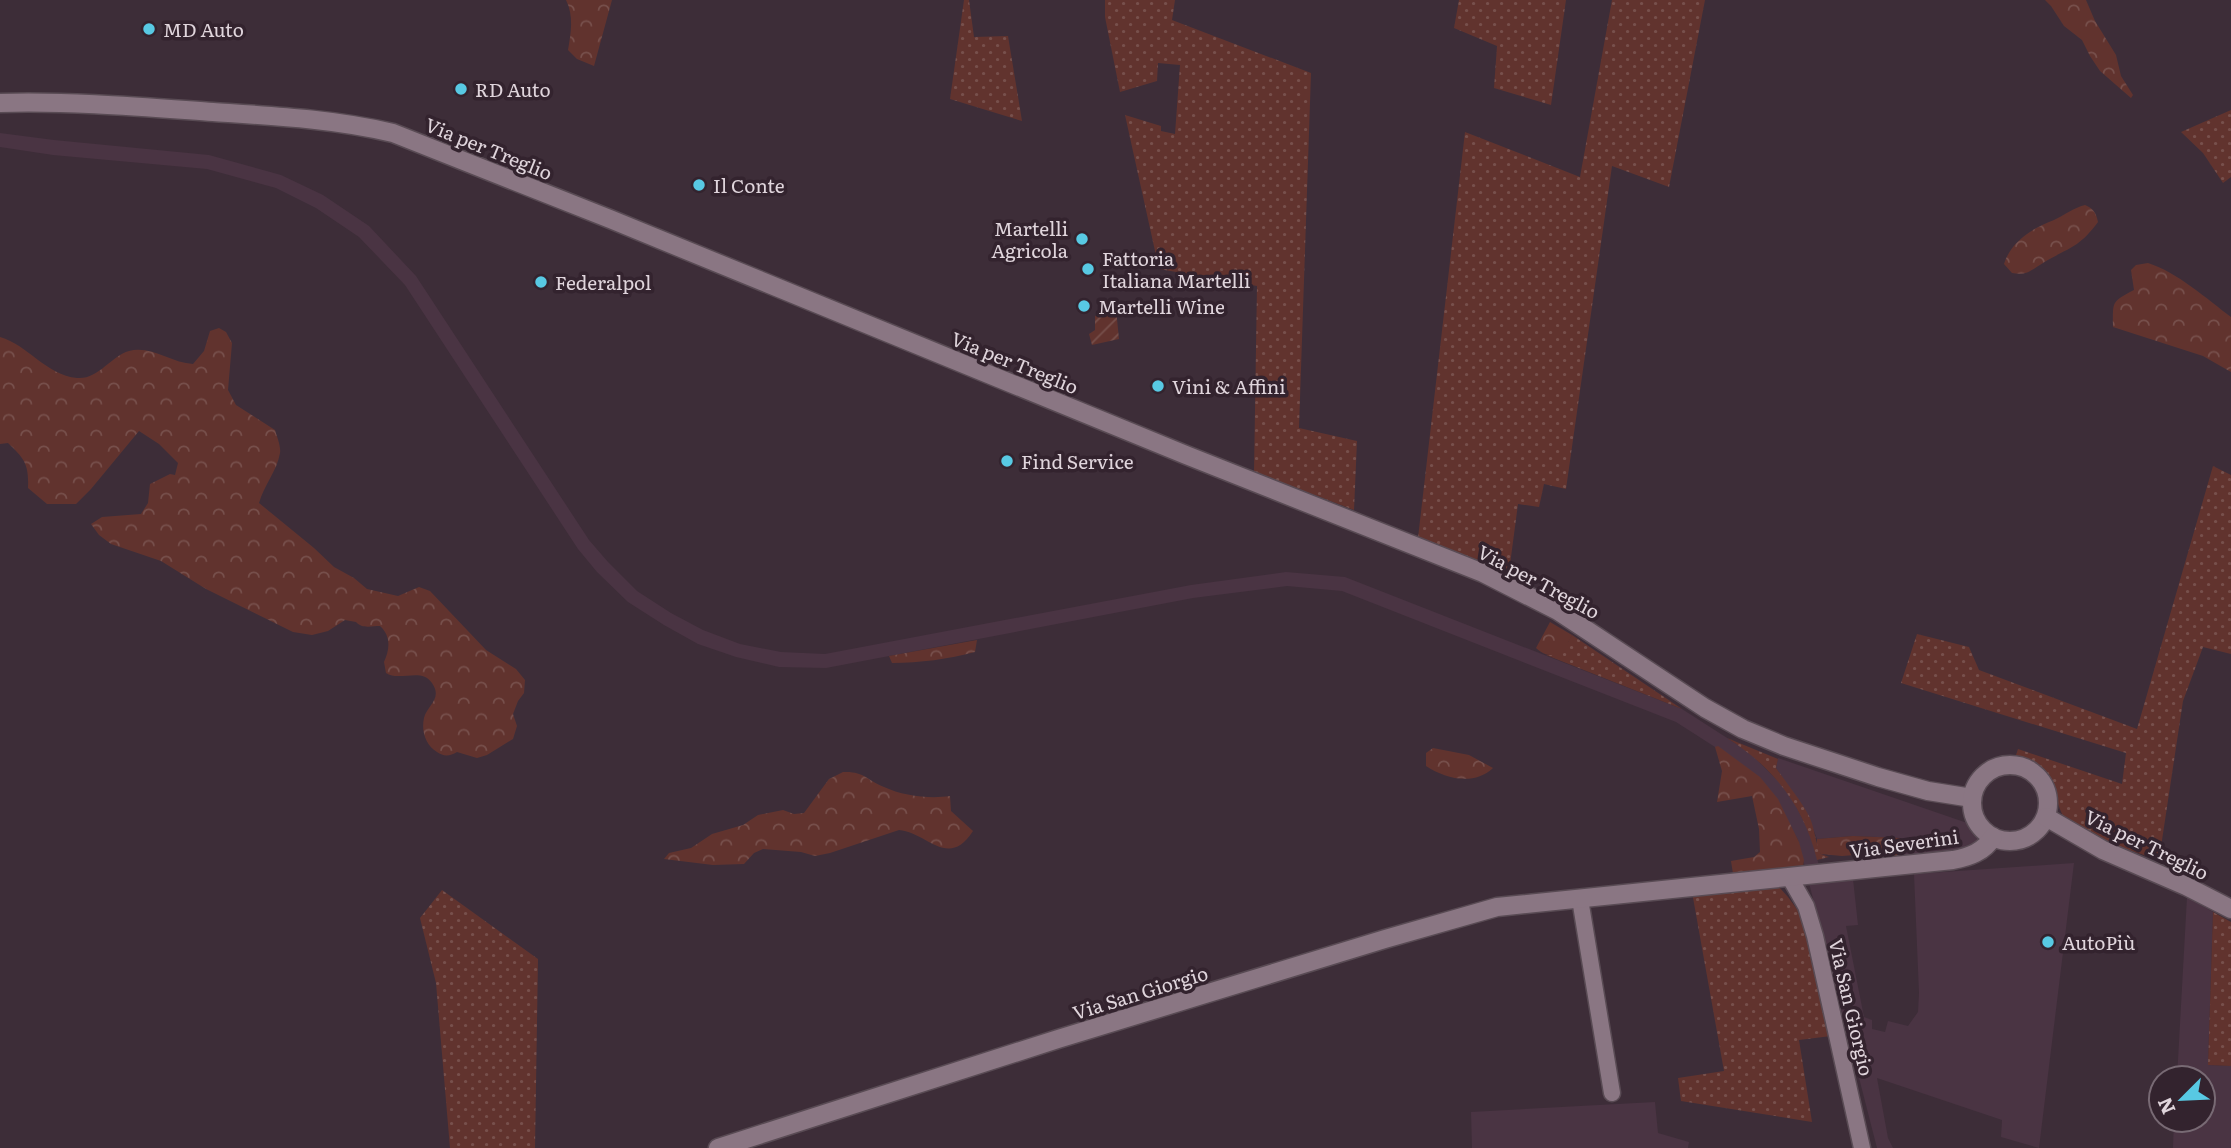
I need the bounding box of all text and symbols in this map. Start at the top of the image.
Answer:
place label: MD Auto [163,15,244,43]
marker: MD Auto [141,21,157,37]
place label: RD Auto [475,75,551,103]
marker: RD Auto [453,81,469,97]
street label: Via per Treglio [421,110,557,186]
place label: Il Conte [713,171,785,199]
marker: Il Conte [691,177,707,193]
place label: Martelli Agricola [991,214,1069,264]
marker: Martelli Agricola [1074,231,1090,247]
place label: Fattoria Italiana Martelli [1102,244,1250,294]
marker: Fattoria Italiana Martelli [1080,261,1096,277]
place label: Federalpol [555,268,651,296]
marker: Federalpol [533,274,549,290]
place label: Martelli Wine [1098,292,1225,320]
marker: Martelli Wine [1076,298,1092,314]
street label: Via per Treglio [947,324,1083,400]
place label: Vini & Affini [1172,372,1286,400]
marker: Vini & Affini [1150,378,1166,394]
place label: Find Service [1021,447,1134,475]
marker: Find Service [999,453,1015,469]
street label: Via per Treglio [1473,537,1605,625]
street label: Via per Treglio [2080,802,2214,886]
street label: Via Severini [1848,822,1960,864]
place label: AutoPiù [2062,928,2135,956]
marker: AutoPiù [2040,934,2056,950]
street label: Via San Giorgio [1823,935,1881,1079]
street label: Via San Giorgio [1069,958,1211,1026]
north arrow [2147,1064,2217,1134]
text: N [2150,1093,2182,1119]

